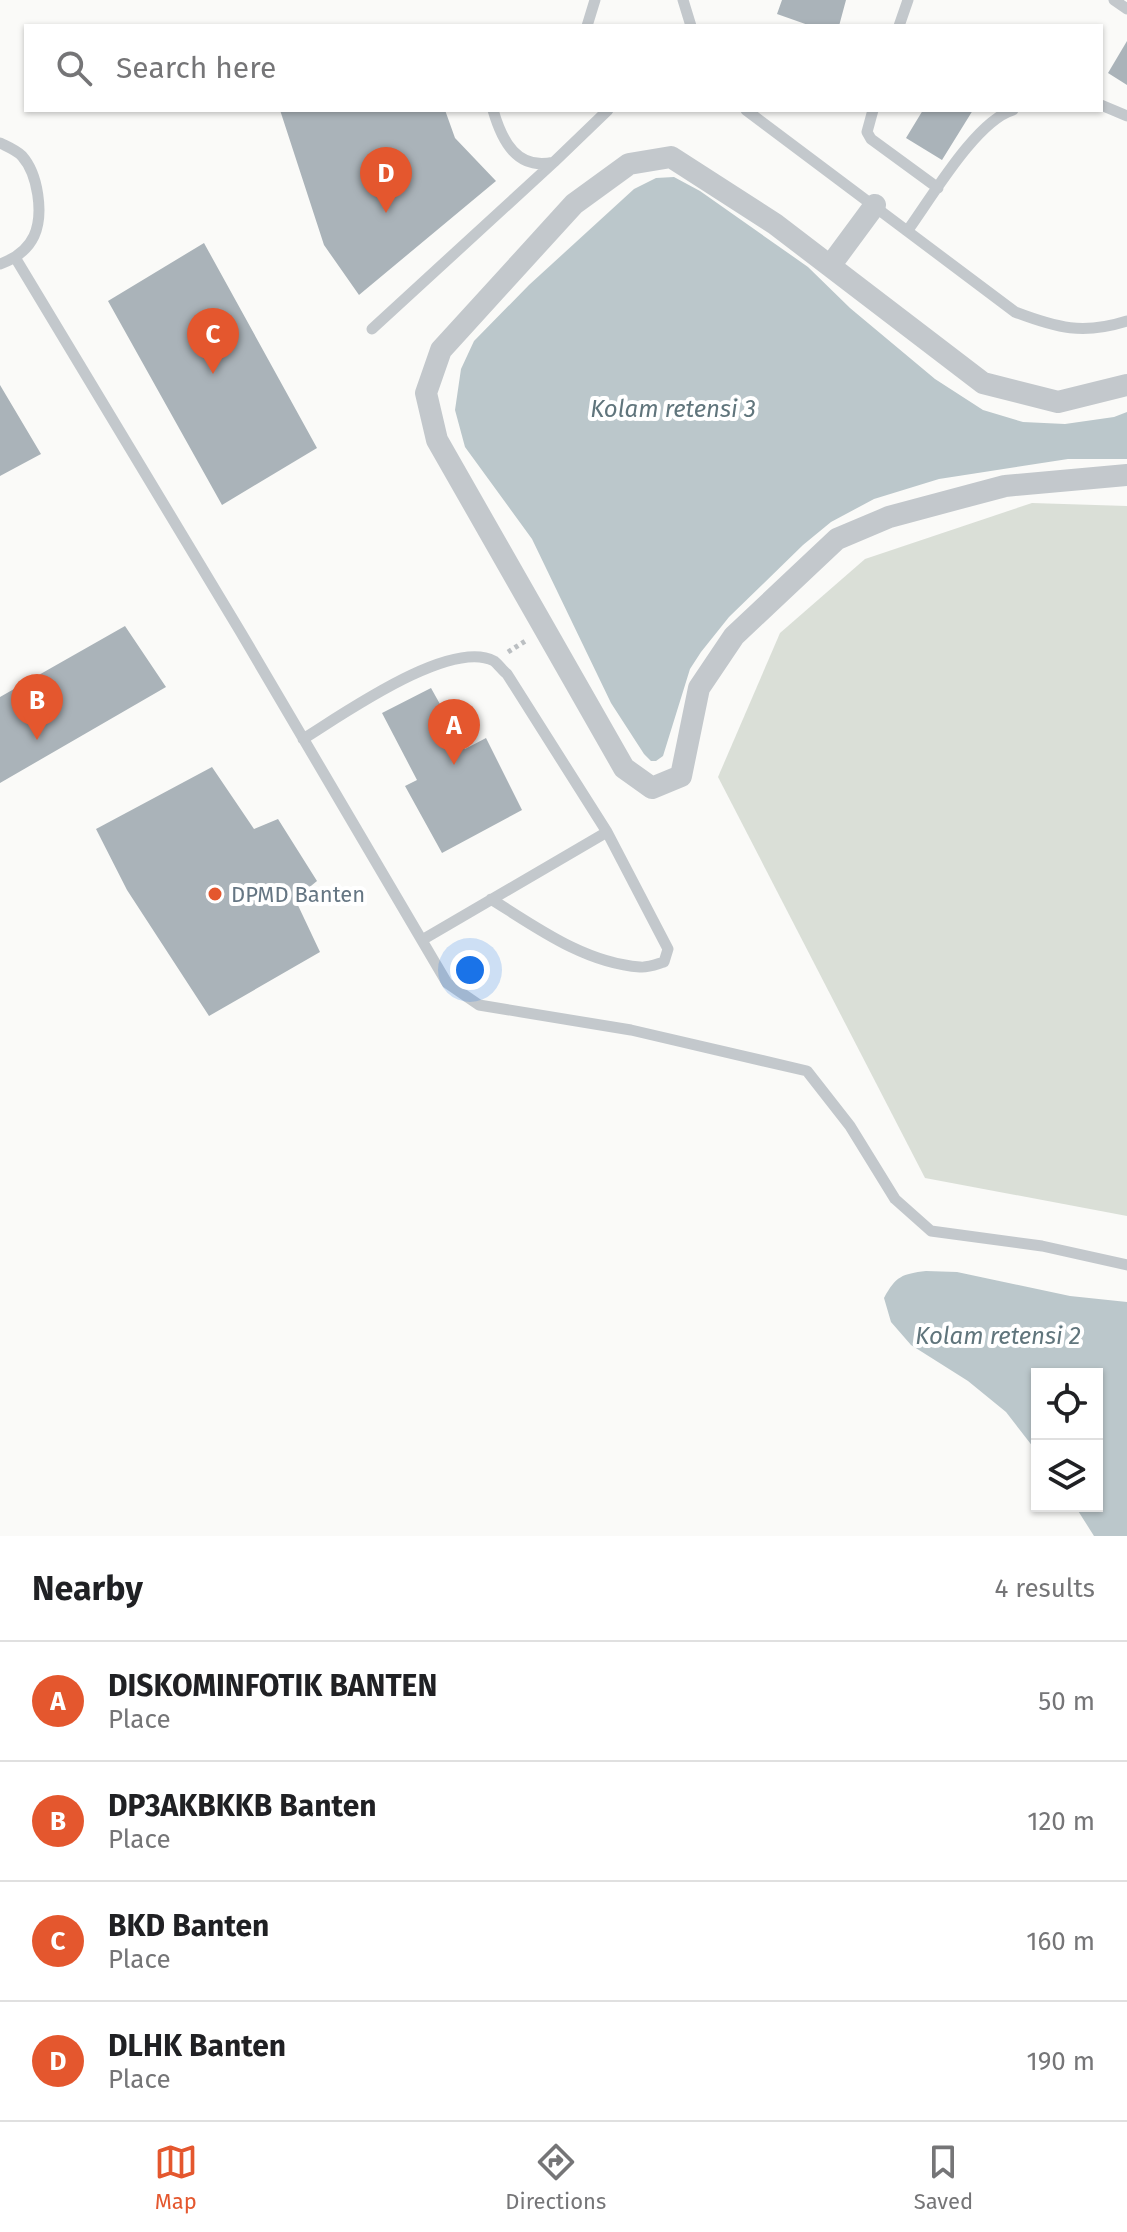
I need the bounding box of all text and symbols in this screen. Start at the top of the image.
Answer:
search box [24,24,1103,112]
icon: search [52,46,96,90]
text: Search here [116,50,276,86]
pin: D [360,147,412,213]
pin: C [187,308,239,374]
water label: Kolam retensi 3 [590,395,756,423]
pin: B [11,674,63,740]
pin: A [428,699,480,765]
place label: DPMD Banten [231,881,365,908]
marker: DPMD Banten [206,885,224,903]
your location [450,950,490,990]
water label: Kolam retensi 2 [915,1322,1081,1350]
map controls [1031,1368,1103,1512]
button: locate [1031,1368,1103,1440]
button: layers [1031,1440,1103,1512]
text: Nearby [32,1568,143,1609]
text: 4 results [994,1573,1095,1604]
text: DISKOMINFOTIK BANTEN [108,1668,437,1704]
text: A [50,1686,66,1717]
text: 50 m [1038,1686,1095,1717]
text: Place [108,1704,171,1735]
text: DP3AKBKKB Banten [108,1788,377,1824]
text: B [50,1806,66,1837]
text: 120 m [1027,1806,1095,1837]
text: Place [108,1824,171,1855]
text: BKD Banten [108,1908,269,1944]
text: C [51,1926,65,1957]
text: 160 m [1026,1926,1095,1957]
text: Place [108,1944,171,1975]
text: DLHK Banten [108,2028,286,2064]
text: D [50,2046,66,2077]
text: 190 m [1026,2046,1095,2077]
text: Place [108,2064,171,2095]
tab: Map [154,2140,198,2215]
tab: Directions [505,2140,606,2215]
tab: Saved [914,2140,973,2215]

